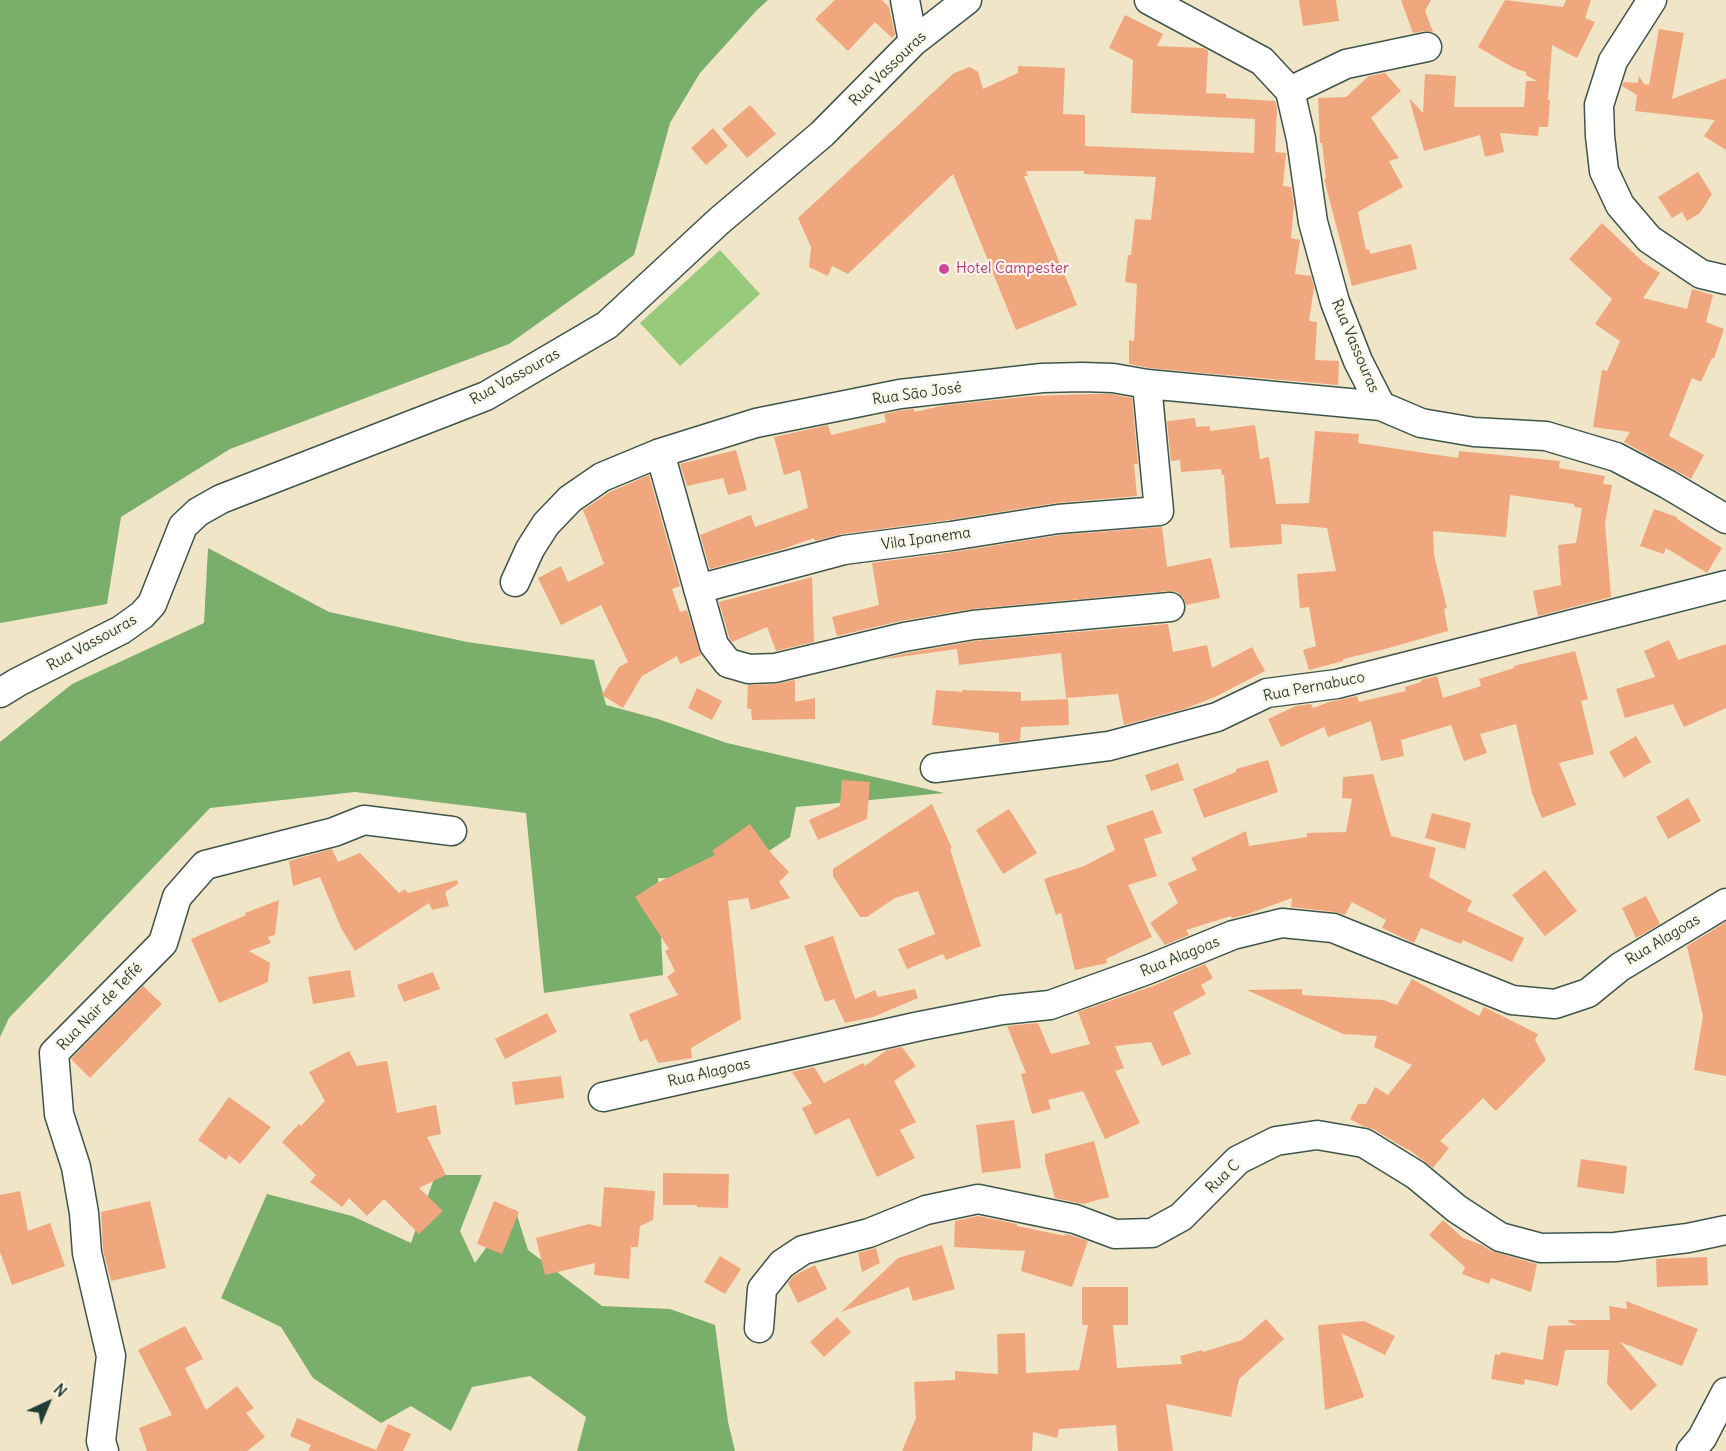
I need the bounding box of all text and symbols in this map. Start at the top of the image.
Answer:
street label: Rua Vassouras [846,28,930,110]
place label: Hotel Campester [956,260,1069,278]
marker: Hotel Campester [937,262,951,276]
street label: Rua Vassouras [1327,297,1383,395]
street label: Rua Vassouras [467,345,563,409]
street label: Rua São José [871,379,963,409]
street label: Vila Ipanema [880,524,972,554]
street label: Rua Vassouras [44,611,140,675]
street label: Rua Pernabuco [1262,668,1366,706]
street label: Rua Alagoas [1622,911,1704,969]
street label: Rua Alagoas [1138,933,1222,981]
street label: Rua Nair de Teffé [54,959,146,1055]
street label: Rua Alagoas [666,1055,752,1091]
street label: Rua C [1202,1157,1244,1197]
north arrow [18,1373,78,1433]
text: N [50,1379,71,1401]

